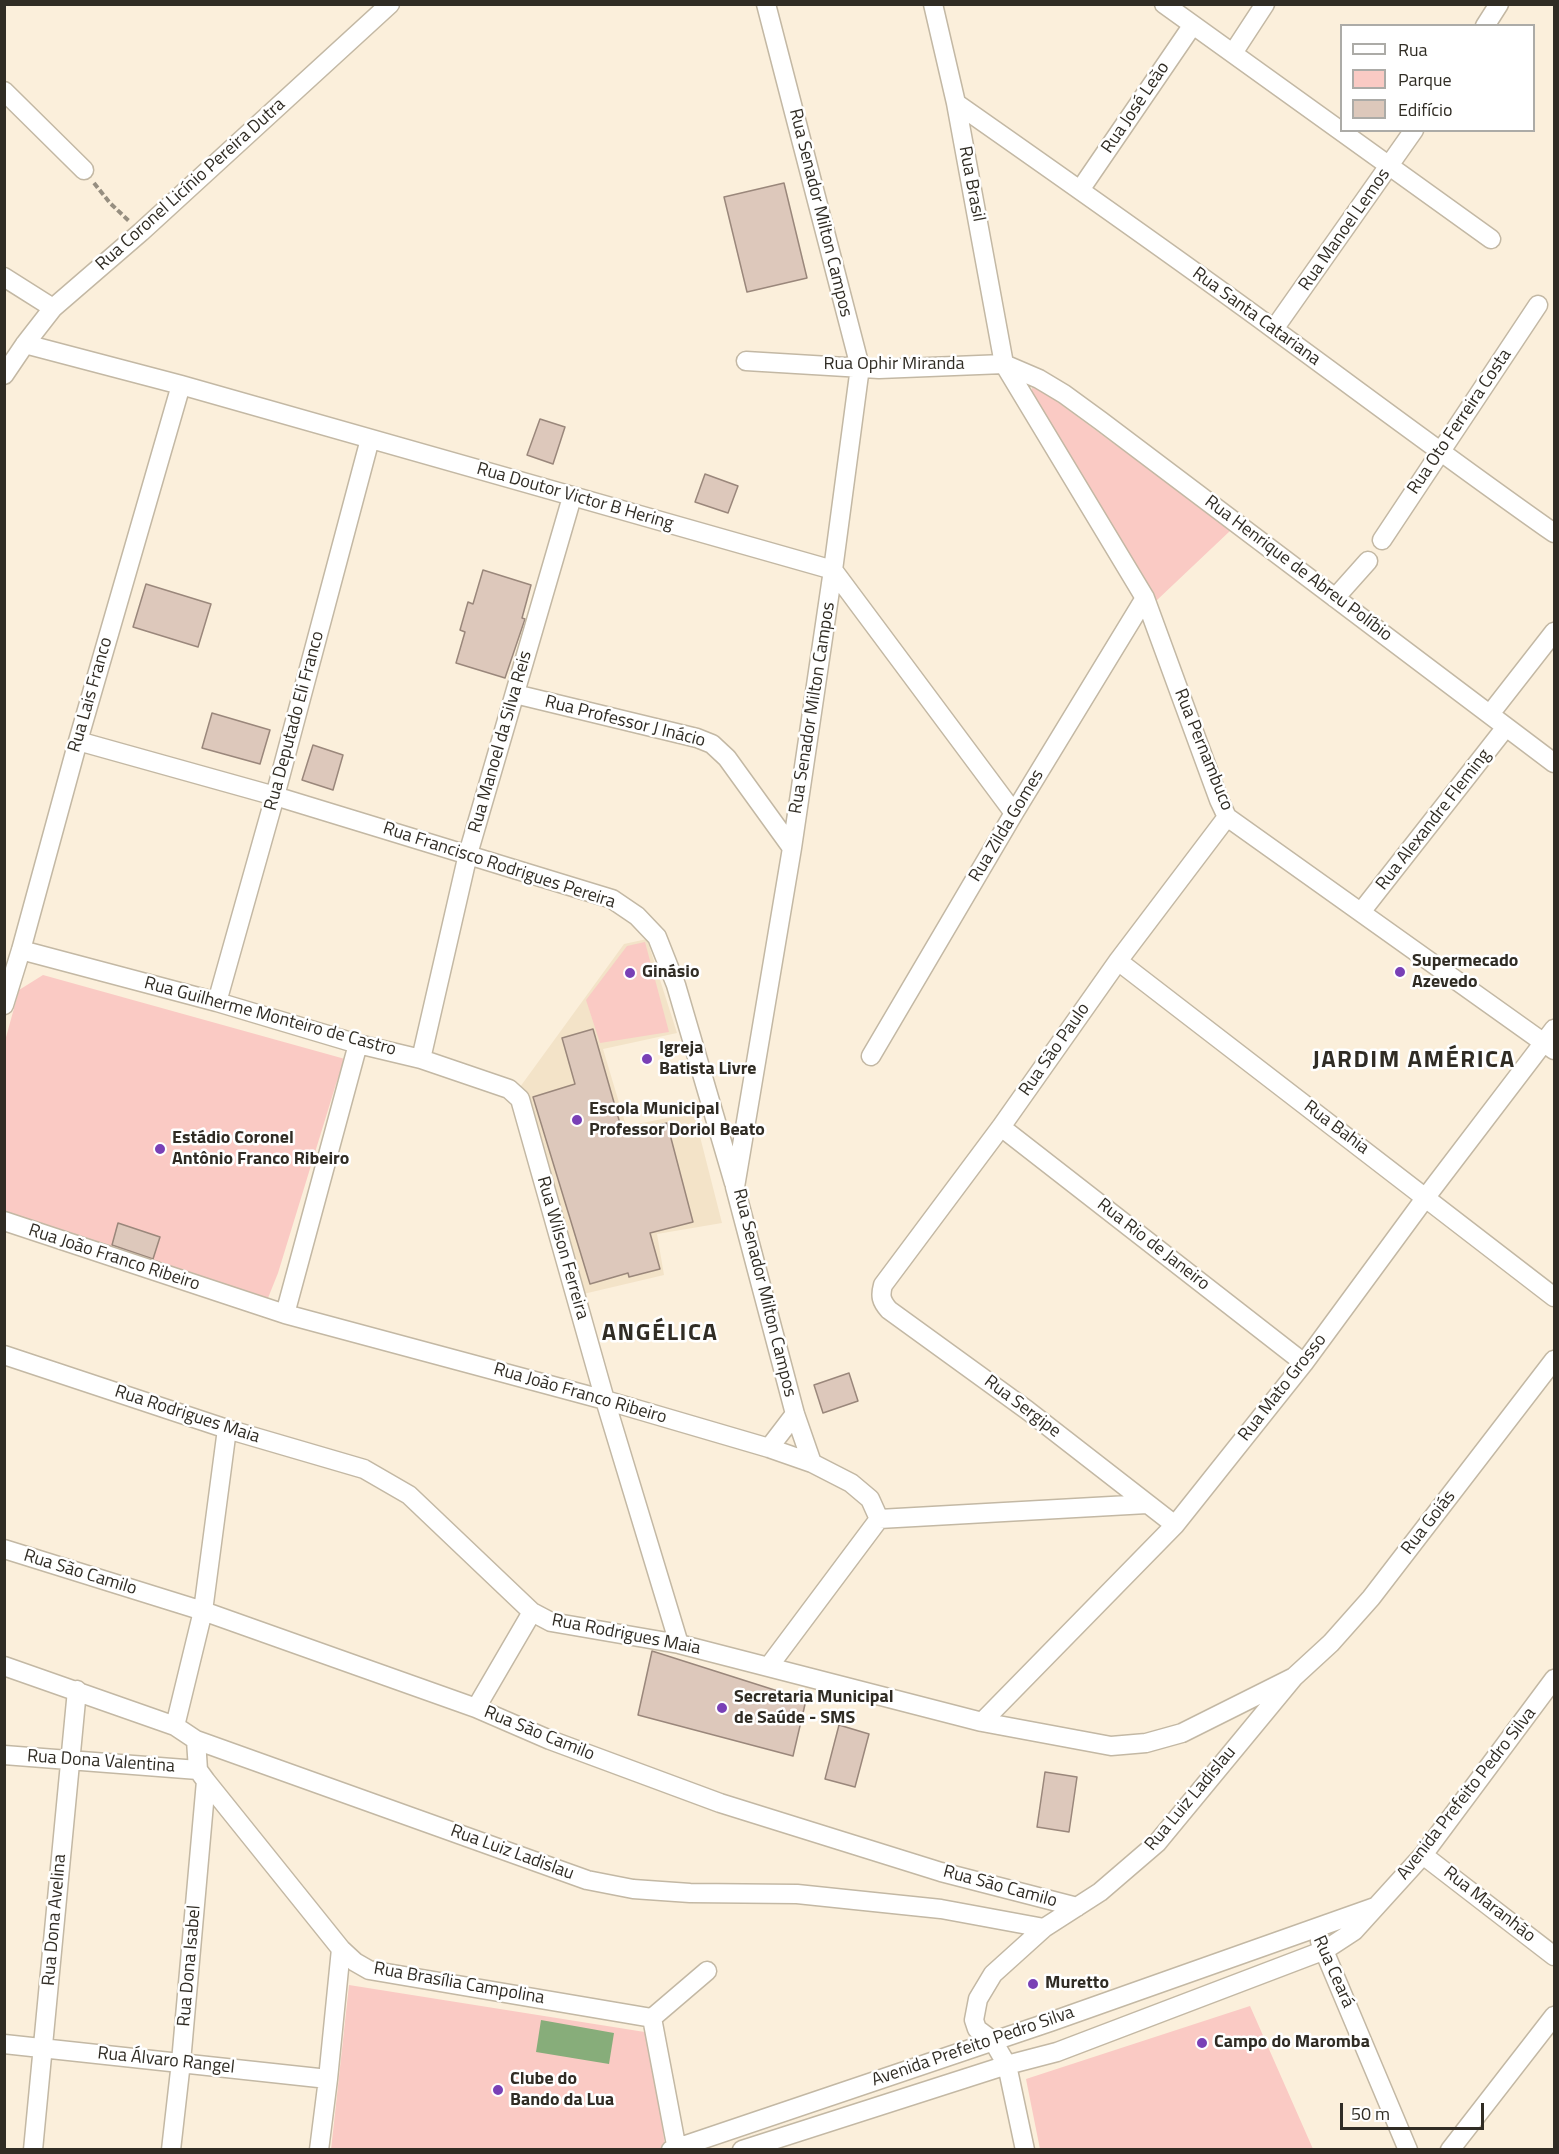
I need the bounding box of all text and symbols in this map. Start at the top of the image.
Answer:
legend [1340,24,1535,132]
text: Rua [1398,36,1428,63]
street label: Rua José Leão [1097,58,1175,158]
text: Parque [1398,66,1452,93]
street label: Rua Coronel Licínio Pereira Dutra [92,94,290,276]
text: Edifício [1398,96,1452,123]
street label: Rua Senador Milton Campos [784,106,856,320]
street label: Rua Brasil [953,144,989,224]
street label: Rua Manoel Lemos [1295,165,1395,295]
street label: Rua Santa Catariana [1188,263,1324,371]
street label: Rua Oto Ferreira Costa [1403,345,1517,499]
street label: Rua Ophir Miranda [823,354,965,376]
street label: Rua Doutor Victor B Hering [474,459,676,535]
street label: Rua Henrique de Abreu Políbio [1200,491,1396,647]
street label: Rua Senador Milton Campos [786,601,840,815]
street label: Rua Deputado Eli Franco [261,629,329,813]
street label: Rua Lais Franco [64,635,118,755]
street label: Rua Manoel da Silva Reis [465,649,537,835]
street label: Rua Pernambuco [1169,686,1237,814]
street label: Rua Professor J Inácio [542,692,708,752]
street label: Rua Alexandre Fleming [1372,745,1496,895]
street label: Rua Zilda Gomes [965,766,1049,886]
street label: Rua Francisco Rodrigues Pereira [380,818,618,914]
place label: Supermecado Azevedo [1412,951,1518,994]
place label: Ginásio [642,962,700,984]
marker: Supermecado Azevedo [1393,965,1407,979]
marker: Ginásio [623,966,637,980]
street label: Rua Guilherme Monteiro de Castro [142,973,398,1061]
street label: Rua São Paulo [1015,999,1095,1101]
place label: Igreja Batista Livre [659,1038,757,1080]
district label: JARDIM AMÉRICA [1312,1047,1516,1075]
marker: Igreja Batista Livre [640,1052,654,1066]
street label: Rua Bahia [1299,1096,1373,1160]
place label: Escola Municipal Professor Doriol Beato [589,1099,765,1142]
marker: Escola Municipal Professor Doriol Beato [570,1113,584,1127]
place label: Estádio Coronel Antônio Franco Ribeiro [172,1128,349,1170]
marker: Estádio Coronel Antônio Franco Ribeiro [153,1142,167,1156]
street label: Rua Wilson Ferreira [531,1174,593,1322]
street label: Rua Senador Milton Campos [728,1186,800,1400]
street label: Rua Rio de Janeiro [1092,1194,1214,1296]
street label: Rua João Franco Ribeiro [26,1220,202,1296]
district label: ANGÉLICA [602,1320,718,1348]
street label: Rua Mato Grosso [1234,1330,1332,1446]
street label: Rua João Franco Ribeiro [491,1359,669,1429]
street label: Rua Sergipe [979,1371,1065,1443]
street label: Rua Rodrigues Maia [112,1381,262,1449]
street label: Rua Goiás [1397,1487,1461,1559]
street label: Rua São Camilo [21,1546,139,1600]
street label: Rua Rodrigues Maia [550,1610,702,1660]
place label: Secretaria Municipal de Saúde - SMS [734,1687,894,1730]
marker: Secretaria Municipal de Saúde - SMS [715,1701,729,1715]
street label: Rua São Camilo [481,1702,597,1766]
street label: Avenida Prefeito Pedro Silva [1393,1704,1541,1884]
street label: Rua Luiz Ladislau [1141,1742,1241,1856]
street label: Rua Dona Valentina [26,1746,176,1778]
street label: Rua Luiz Ladislau [447,1821,577,1885]
street label: Rua Dona Avelina [38,1853,72,1987]
street label: Rua São Camilo [941,1861,1059,1913]
street label: Rua Maranhão [1439,1862,1539,1948]
street label: Rua Dona Isabel [174,1904,206,2028]
street label: Rua Ceará [1308,1933,1358,2011]
street label: Rua Brasília Campolina [372,1958,546,2010]
place label: Muretto [1045,1973,1109,1995]
marker: Muretto [1026,1977,1040,1991]
street label: Avenida Prefeito Pedro Silva [869,2002,1077,2092]
place label: Campo do Maromba [1214,2032,1370,2054]
marker: Campo do Maromba [1195,2036,1209,2050]
street label: Rua Álvaro Rangel [96,2043,236,2079]
place label: Clube do Bando da Lua [510,2069,614,2112]
marker: Clube do Bando da Lua [491,2083,505,2097]
scale bar [1343,2091,1487,2129]
text: 50 m [1351,2100,1390,2127]

